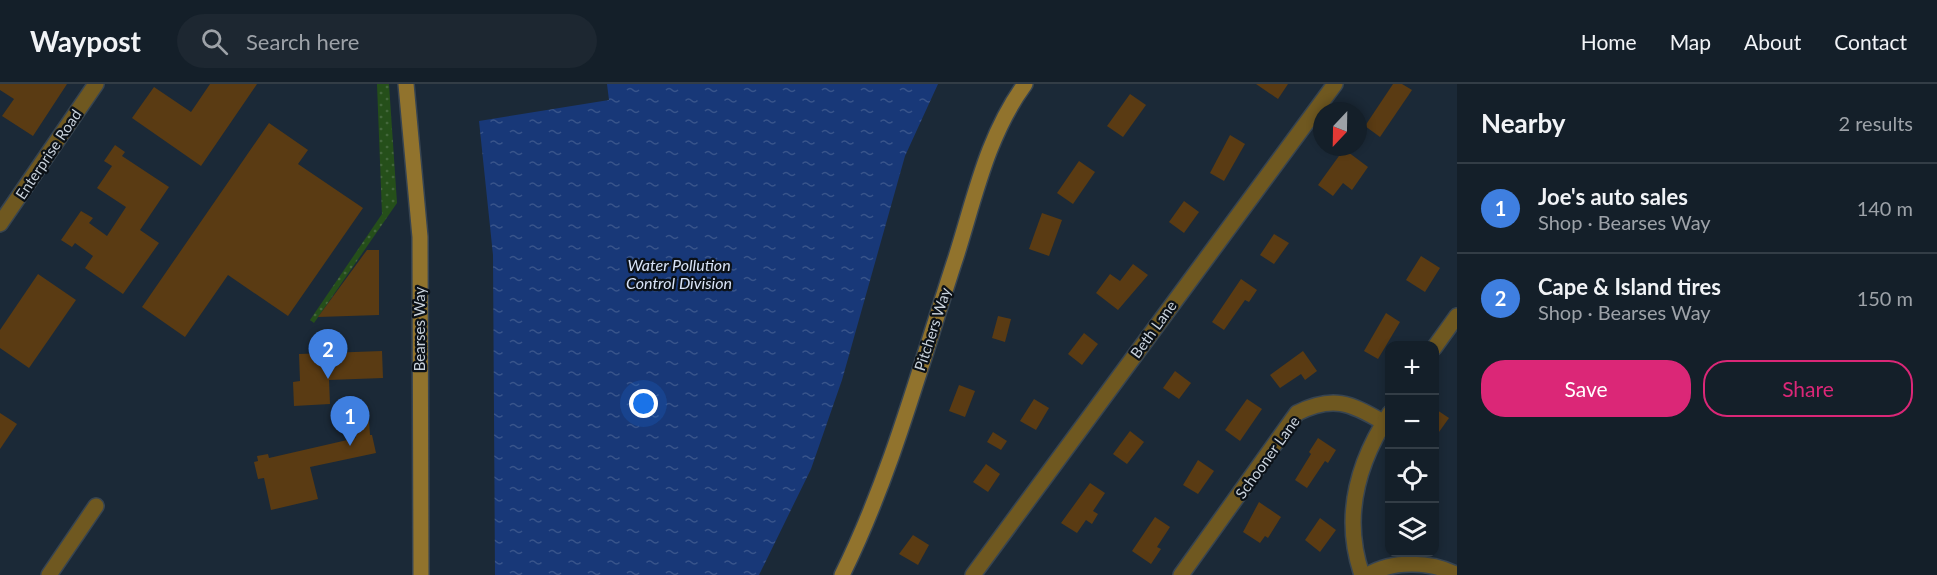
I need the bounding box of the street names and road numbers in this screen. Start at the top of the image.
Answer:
street label: Enterprise Road [11,106,85,202]
street label: Pitchers Way [910,285,954,373]
street label: Bearses Way [410,286,428,371]
street label: Beth Lane [1126,297,1180,361]
street label: Schooner Lane [1231,412,1303,502]

